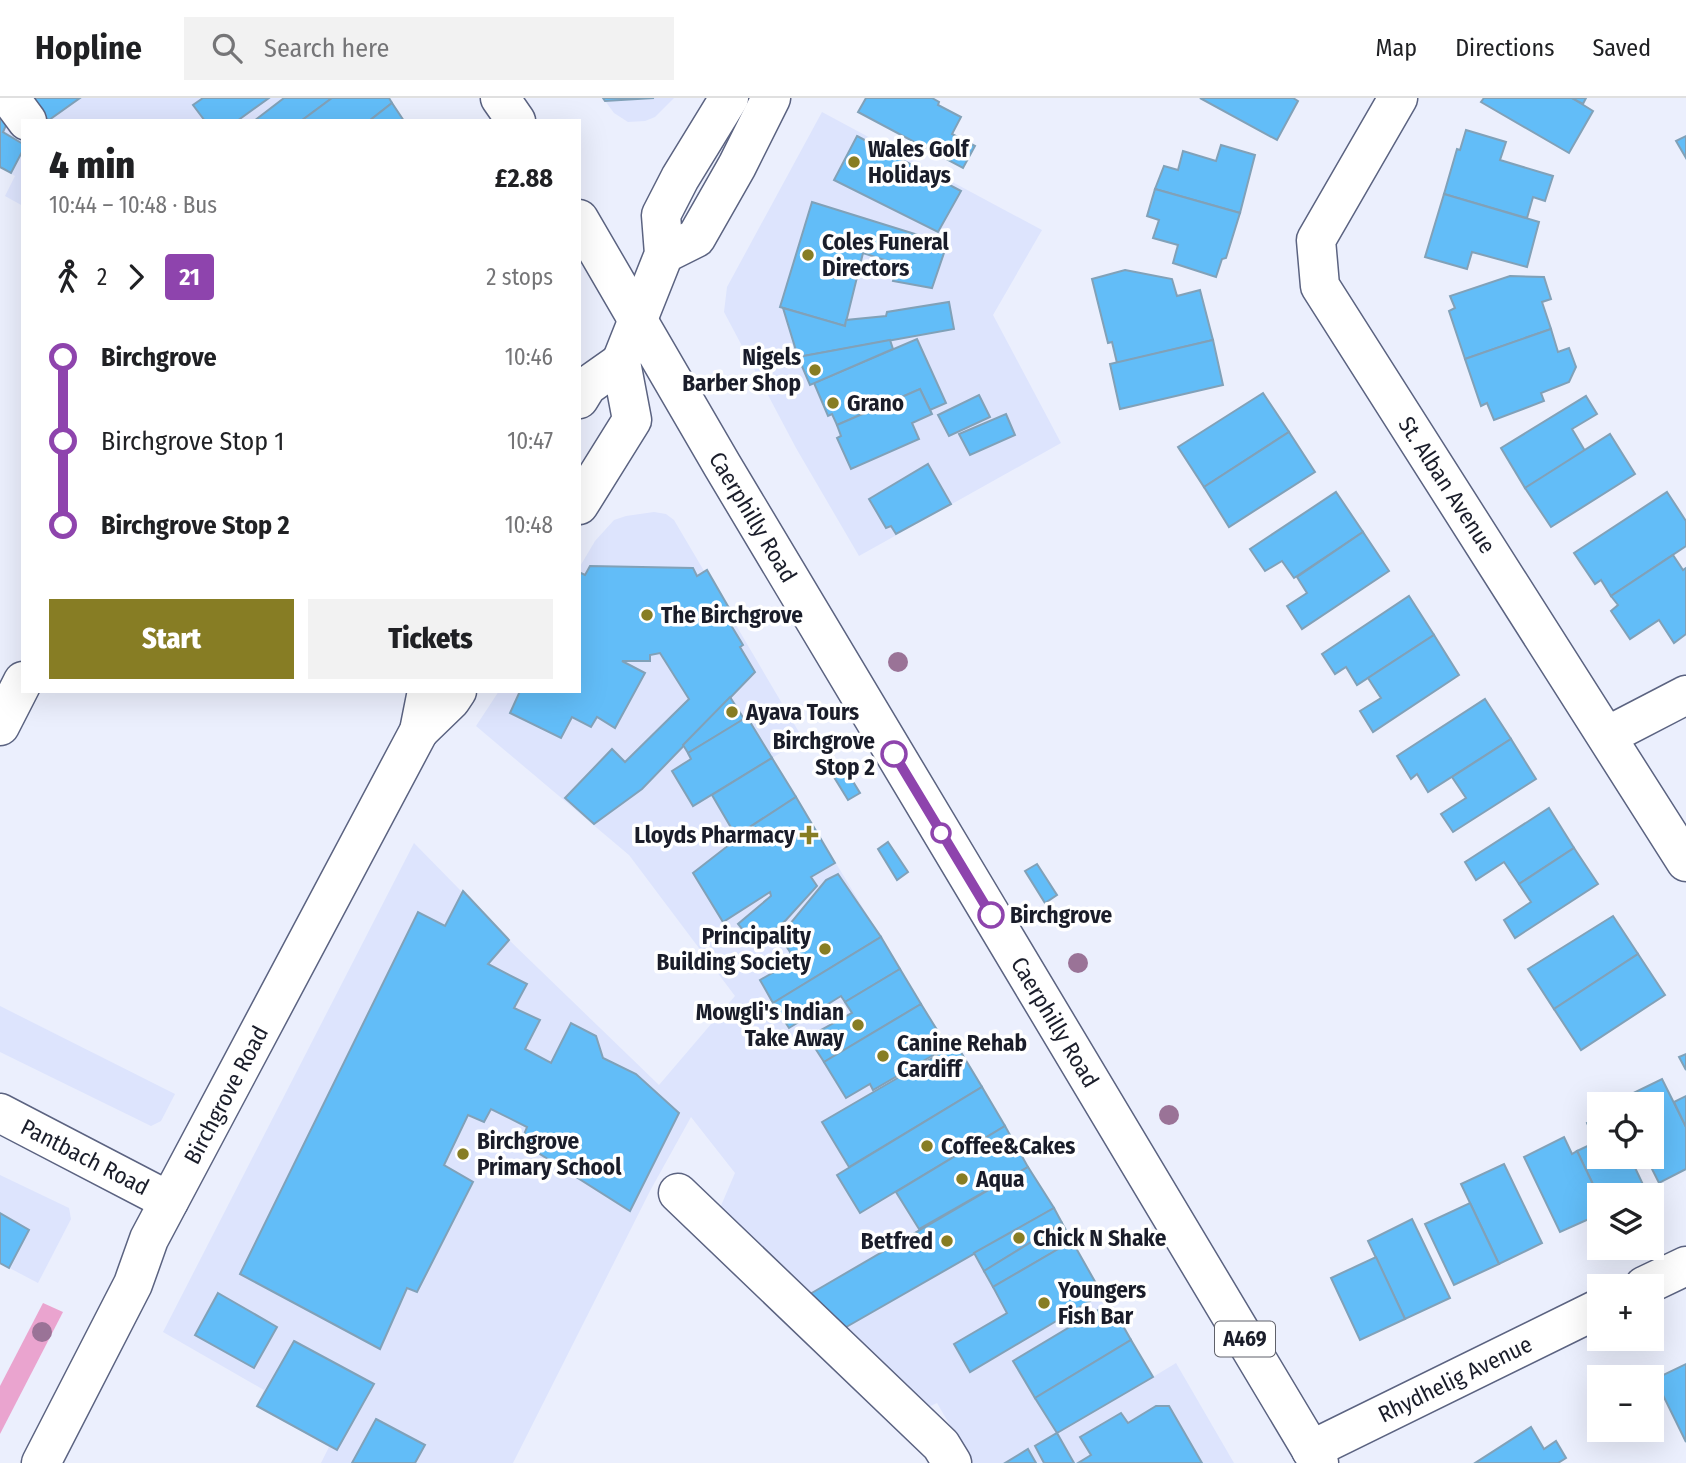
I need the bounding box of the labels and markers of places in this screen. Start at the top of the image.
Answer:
place label: Wales Golf Holidays [868,135,971,189]
marker: Wales Golf Holidays [846,154,862,170]
place label: Coles Funeral Directors [822,228,949,282]
marker: Coles Funeral Directors [800,247,816,263]
place label: Nigels Barber Shop [682,343,801,397]
marker: Nigels Barber Shop [807,362,823,378]
place label: Grano [847,389,904,417]
marker: Grano [825,395,841,411]
place label: The Birchgrove [661,601,803,629]
marker: The Birchgrove [639,607,655,623]
place label: Ayava Tours [745,698,859,726]
marker: Ayava Tours [724,704,740,720]
place label: Birchgrove Stop 2 [773,727,875,781]
marker: Birchgrove Stop 2 [881,741,907,767]
place label: Lloyds Pharmacy [634,821,796,849]
unlabelled marker [931,823,951,843]
marker: Lloyds Pharmacy [801,827,817,843]
place label: Birchgrove [1010,901,1113,929]
marker: Birchgrove [978,902,1004,928]
place label: Principality Building Society [656,922,812,976]
marker: Principality Building Society [817,941,833,957]
place label: Mowgli's Indian Take Away [696,998,845,1052]
marker: Mowgli's Indian Take Away [850,1017,866,1033]
place label: Canine Rehab Cardiff [897,1029,1027,1083]
marker: Canine Rehab Cardiff [875,1048,891,1064]
place label: Birchgrove Primary School [477,1127,622,1181]
place label: Coffee&Cakes [941,1132,1075,1160]
marker: Coffee&Cakes [919,1138,935,1154]
marker: Birchgrove Primary School [455,1146,471,1162]
place label: Aqua [975,1165,1024,1193]
marker: Aqua [954,1171,970,1187]
place label: Chick N Shake [1033,1224,1167,1252]
place label: Betfred [861,1227,933,1255]
marker: Chick N Shake [1011,1230,1027,1246]
marker: Betfred [939,1233,955,1249]
place label: Youngers Fish Bar [1057,1276,1146,1330]
marker: Youngers Fish Bar [1036,1295,1052,1311]

